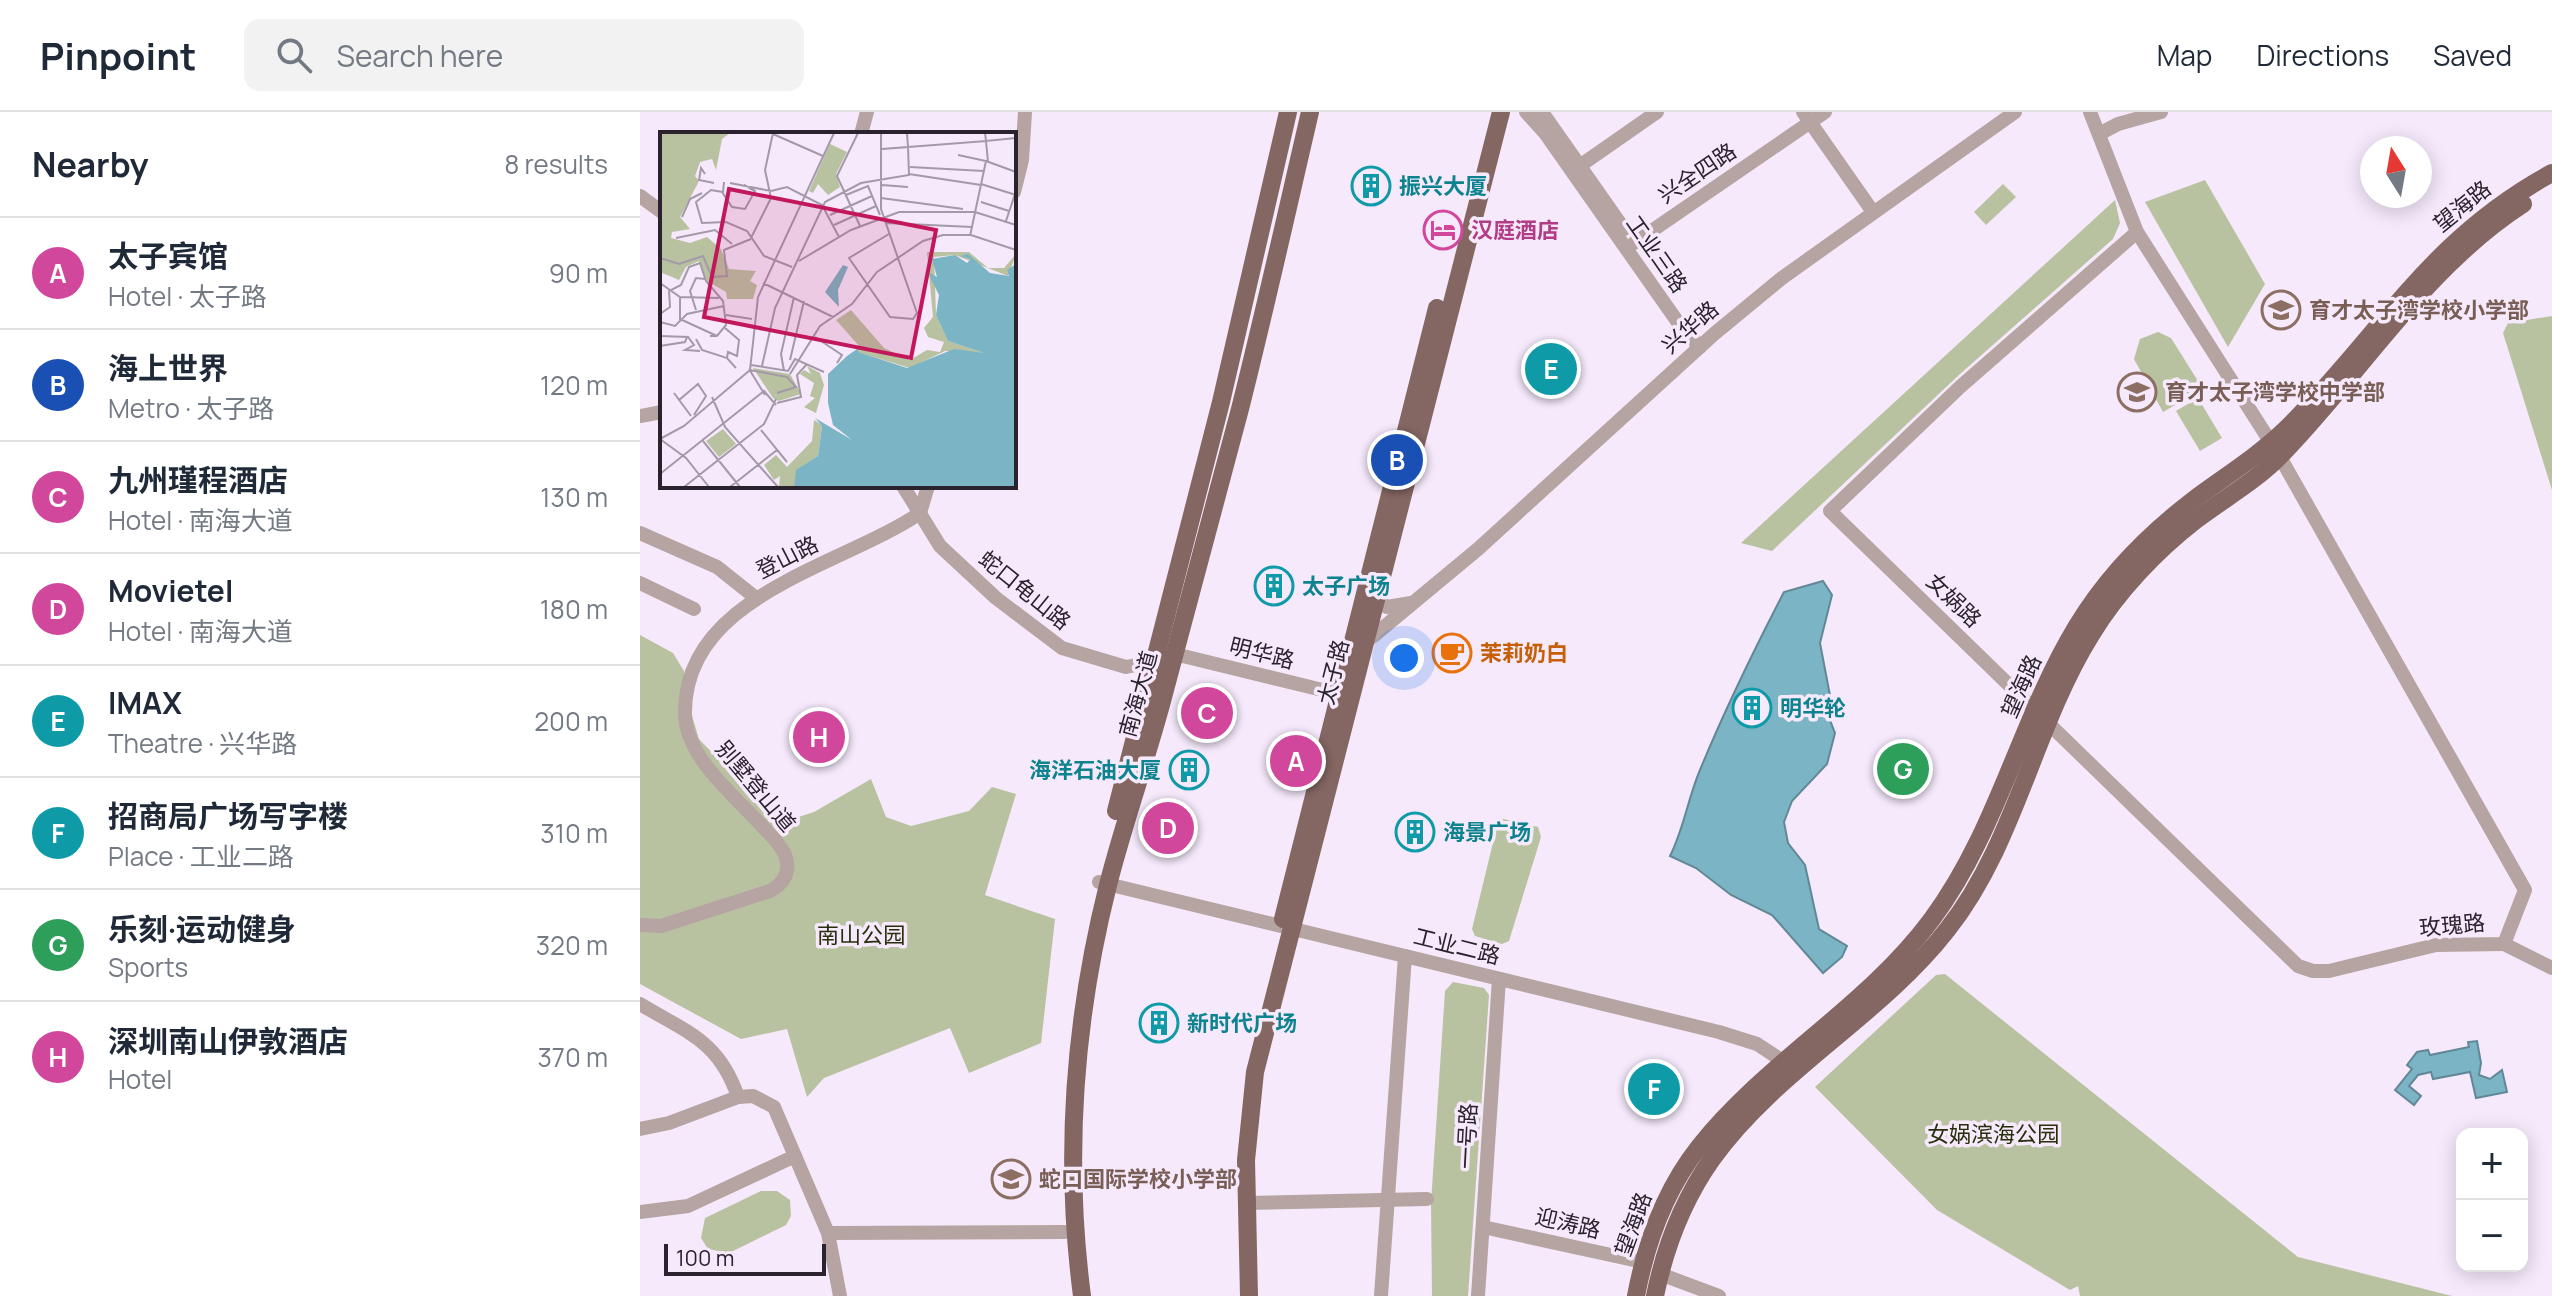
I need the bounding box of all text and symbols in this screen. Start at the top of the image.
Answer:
search box [244,19,804,91]
text: Pinpoint [40,29,196,81]
icon: search [272,33,316,77]
text: Search here [336,35,503,76]
text: Map [2157,36,2212,74]
text: Directions [2256,36,2389,74]
text: Saved [2433,36,2512,74]
inset map [660,132,1016,488]
street label: 兴全四路 [1652,136,1742,210]
north arrow [2360,136,2432,208]
text: Nearby [32,141,148,187]
text: 8 results [504,146,608,182]
building icon: 振兴大厦 [1350,165,1392,207]
place label: 振兴大厦 [1399,171,1487,201]
street label: 望海路 [2427,174,2497,238]
hotel icon: 汉庭酒店 [1422,209,1464,251]
street label: 工业三路 [1619,209,1695,299]
place label: 汉庭酒店 [1471,215,1559,245]
text: 太子宾馆 [108,235,228,276]
text: A [49,255,67,291]
text: 90 m [549,255,608,291]
text: Hotel · 太子路 [108,278,267,314]
school or university icon: 育才太子湾学校小学部 [2260,289,2302,331]
street label: 兴华路 [1655,294,1725,360]
place label: 育才太子湾学校小学部 [2309,295,2529,325]
pin: E [1525,339,1577,399]
text: 海上世界 [108,347,228,388]
text: B [50,367,66,403]
text: 120 m [540,367,608,403]
school or university icon: 育才太子湾学校中学部 [2116,371,2158,413]
place label: 育才太子湾学校中学部 [2165,377,2385,407]
text: Metro · 太子路 [108,390,274,426]
pin: B [1371,430,1423,490]
text: 九州瑾程酒店 [108,459,288,500]
text: C [48,479,68,515]
text: 130 m [540,479,608,515]
text: Hotel · 南海大道 [108,502,293,538]
street label: 登山路 [751,529,823,585]
street label: 蛇口龟山路 [973,544,1077,636]
building icon: 太子广场 [1253,565,1295,607]
street label: 女娲路 [1920,566,1988,634]
text: Movietel [108,570,233,611]
place label: 太子广场 [1302,571,1390,601]
text: D [49,591,67,627]
text: 180 m [540,591,608,627]
text: Hotel · 南海大道 [108,613,293,649]
street label: 明华路 [1226,630,1298,676]
cafe icon: 茉莉奶白 [1431,632,1473,674]
street label: 太子路 [1310,636,1356,708]
your location [1384,638,1424,678]
place label: 茉莉奶白 [1480,638,1568,668]
street label: 南海大道 [1112,648,1164,740]
street label: 望海路 [1994,650,2048,722]
text: IMAX [108,682,182,723]
pin: C [1181,683,1233,743]
building icon: 明华轮 [1731,687,1773,729]
place label: 明华轮 [1780,693,1846,723]
text: E [50,703,66,739]
text: 200 m [534,703,608,739]
pin: H [793,707,845,767]
text: Theatre · 兴华路 [108,725,297,761]
pin: A [1270,731,1322,791]
street label: 别墅登山道 [709,734,803,838]
pin: G [1877,739,1929,799]
building icon: 海洋石油大厦 [1168,749,1210,791]
place label: 海洋石油大厦 [1029,755,1161,785]
text: 招商局广场写字楼 [108,795,348,836]
pin: D [1142,798,1194,858]
building icon: 海景广场 [1394,811,1436,853]
text: F [51,815,65,851]
text: 310 m [540,815,608,851]
place label: 海景广场 [1443,817,1531,847]
text: Place · 工业二路 [108,838,294,874]
street label: 玫瑰路 [2418,907,2486,943]
text: 乐刻·运动健身 [108,908,296,949]
park label: 南山公园 [817,920,905,950]
street label: 工业二路 [1411,921,1503,971]
text: G [48,927,68,963]
text: 320 m [536,927,608,963]
text: Sports [108,949,188,985]
building icon: 新时代广场 [1138,1002,1180,1044]
place label: 新时代广场 [1187,1008,1297,1038]
text: 深圳南山伊敦酒店 [108,1020,348,1061]
text: H [49,1039,67,1075]
text: 370 m [537,1039,608,1075]
pin: F [1628,1059,1680,1119]
text: Hotel [108,1061,172,1097]
street label: 一号路 [1450,1102,1484,1170]
park label: 女娲滨海公园 [1927,1119,2059,1149]
map controls [2456,1128,2528,1272]
button: + [2456,1128,2528,1200]
school or university icon: 蛇口国际学校小学部 [990,1158,1032,1200]
place label: 蛇口国际学校小学部 [1039,1164,1237,1194]
street label: 望海路 [1608,1188,1658,1260]
button: − [2456,1200,2528,1272]
street label: 迎涛路 [1532,1201,1604,1245]
scale bar [664,1240,826,1276]
text: 100 m [676,1243,734,1273]

